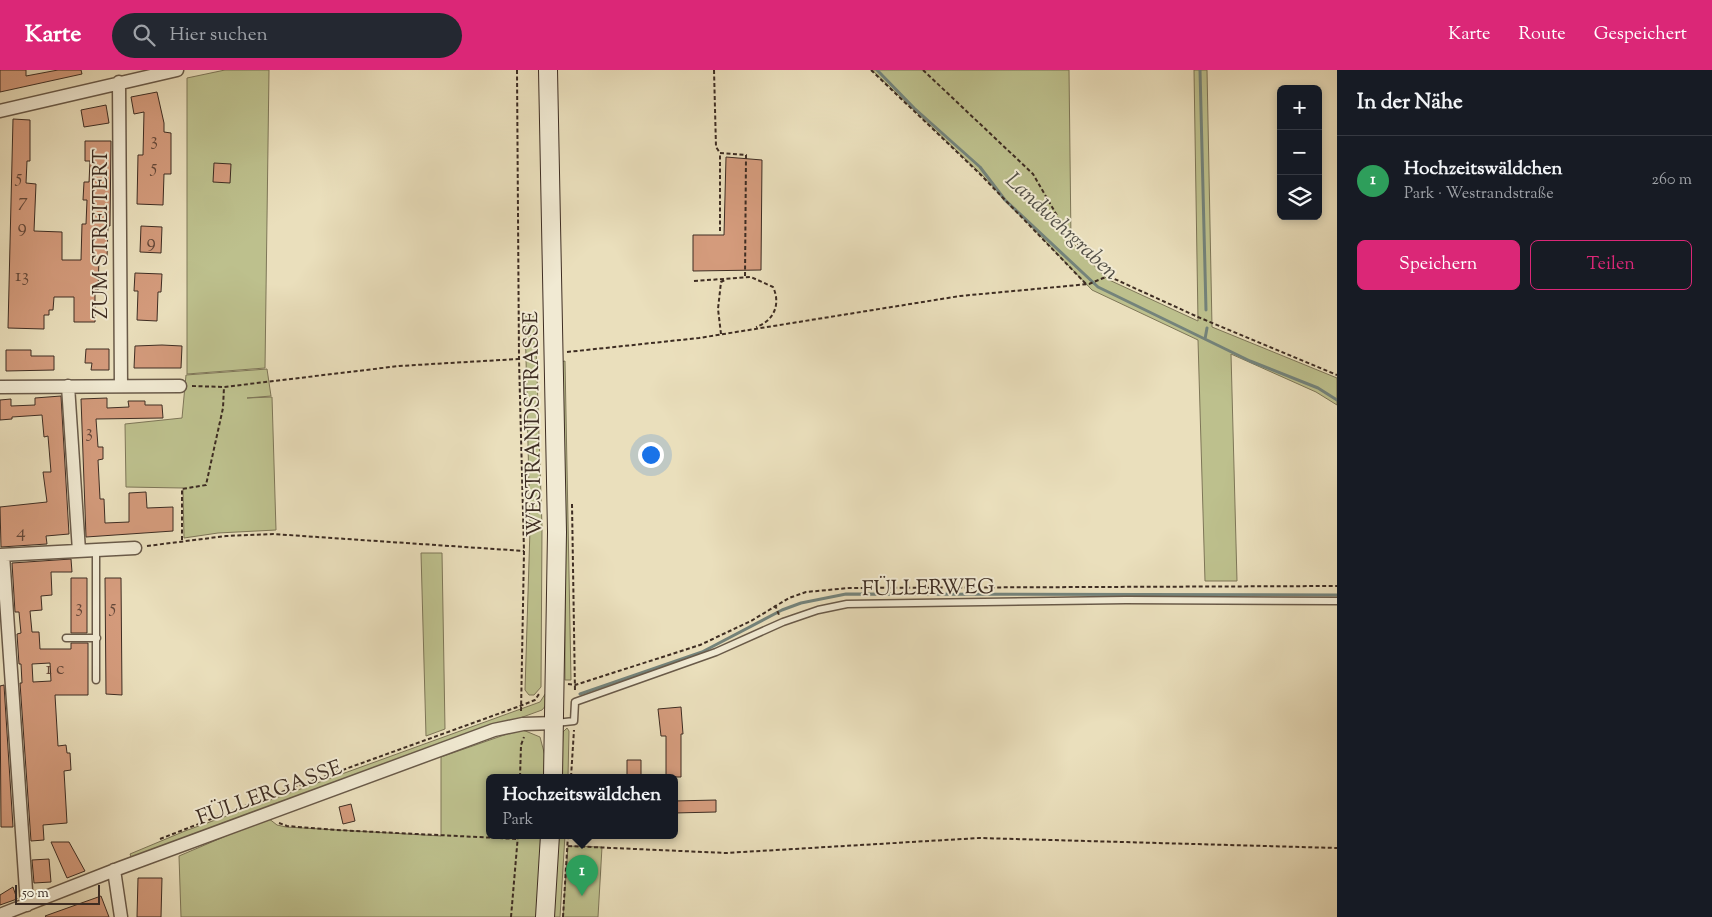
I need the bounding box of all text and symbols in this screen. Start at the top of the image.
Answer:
search box [112,13,462,58]
text: Karte [25,18,82,52]
icon: search [130,21,158,49]
text: Hier suchen [170,22,268,49]
text: Karte [1448,22,1491,48]
text: Route [1519,22,1566,48]
text: Gespeichert [1594,22,1687,48]
map controls [1277,85,1322,220]
button: + [1277,85,1322,130]
text: In der Nähe [1357,88,1463,118]
house number: 3 [150,127,158,154]
button: − [1277,130,1322,175]
street label: ZUM STREITERT [87,149,117,319]
house number: 5 [150,154,158,181]
text: Hochzeitswäldchen [1404,156,1563,183]
house number: 5 [15,164,23,191]
water label: Landwehrgraben [997,166,1125,289]
text: 1 [1370,169,1376,192]
text: 260 m [1651,169,1692,192]
button: layers [1277,175,1322,220]
text: Park · Westrandstraße [1404,183,1554,206]
house number: 7 [18,188,28,215]
house number: 9 [17,214,27,241]
house number: 9 [146,229,156,256]
button: Speichern [1357,240,1520,290]
button: Teilen [1530,240,1692,290]
house number: 13 [15,263,29,290]
street label: WESTRANDSTRASSE [517,311,551,537]
house number: 3 [85,419,93,446]
your location [638,442,664,468]
house number: 4 [16,519,26,546]
street label: FÜLLERWEG [862,573,995,605]
house number: 3 [75,594,83,621]
house number: 5 [109,594,117,621]
house number: 1 c [45,656,65,683]
street label: FÜLLERGASSE [193,754,347,834]
popup [486,774,678,839]
text: Hochzeitswäldchen [503,782,661,809]
text: Park [503,809,533,832]
pin: 1 [566,855,598,896]
scale bar [15,882,100,905]
text: 50 m [22,884,49,904]

